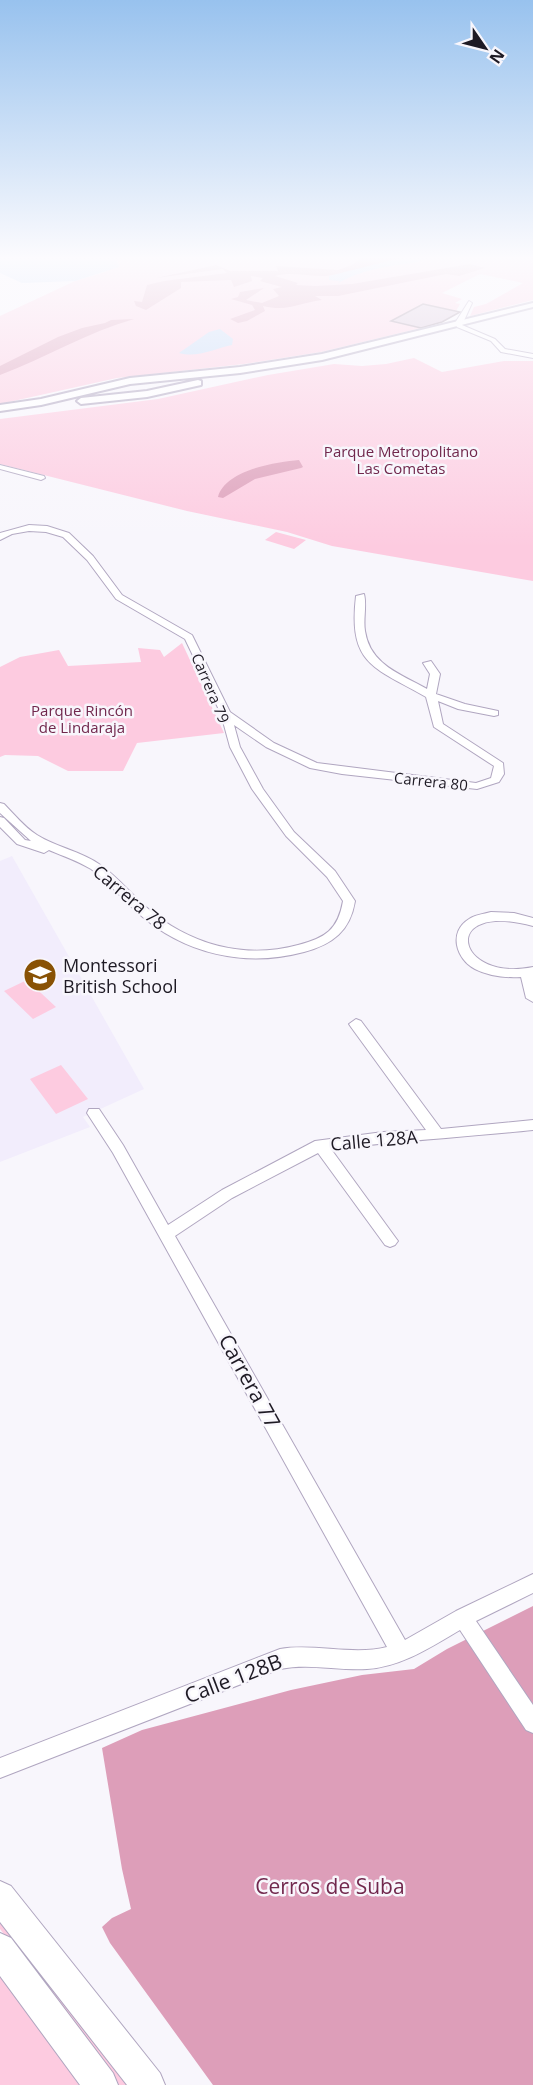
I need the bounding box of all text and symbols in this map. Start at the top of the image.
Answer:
north arrow [455,18,515,78]
text: N [485,45,510,68]
park label: Parque Metropolitano Las Cometas [324,441,478,478]
street label: Carrera 79 [187,650,235,726]
park label: Parque Rincón de Lindaraja [31,700,133,737]
street label: Carrera 80 [393,767,469,795]
street label: Carrera 78 [88,859,172,935]
place label: Montessori British School [63,953,178,998]
school or university icon: Montessori British School [22,957,58,993]
street label: Calle 128A [329,1124,419,1156]
street label: Carrera 77 [213,1329,287,1433]
street label: Calle 128B [180,1647,286,1709]
park label: Cerros de Suba [255,1872,405,1900]

